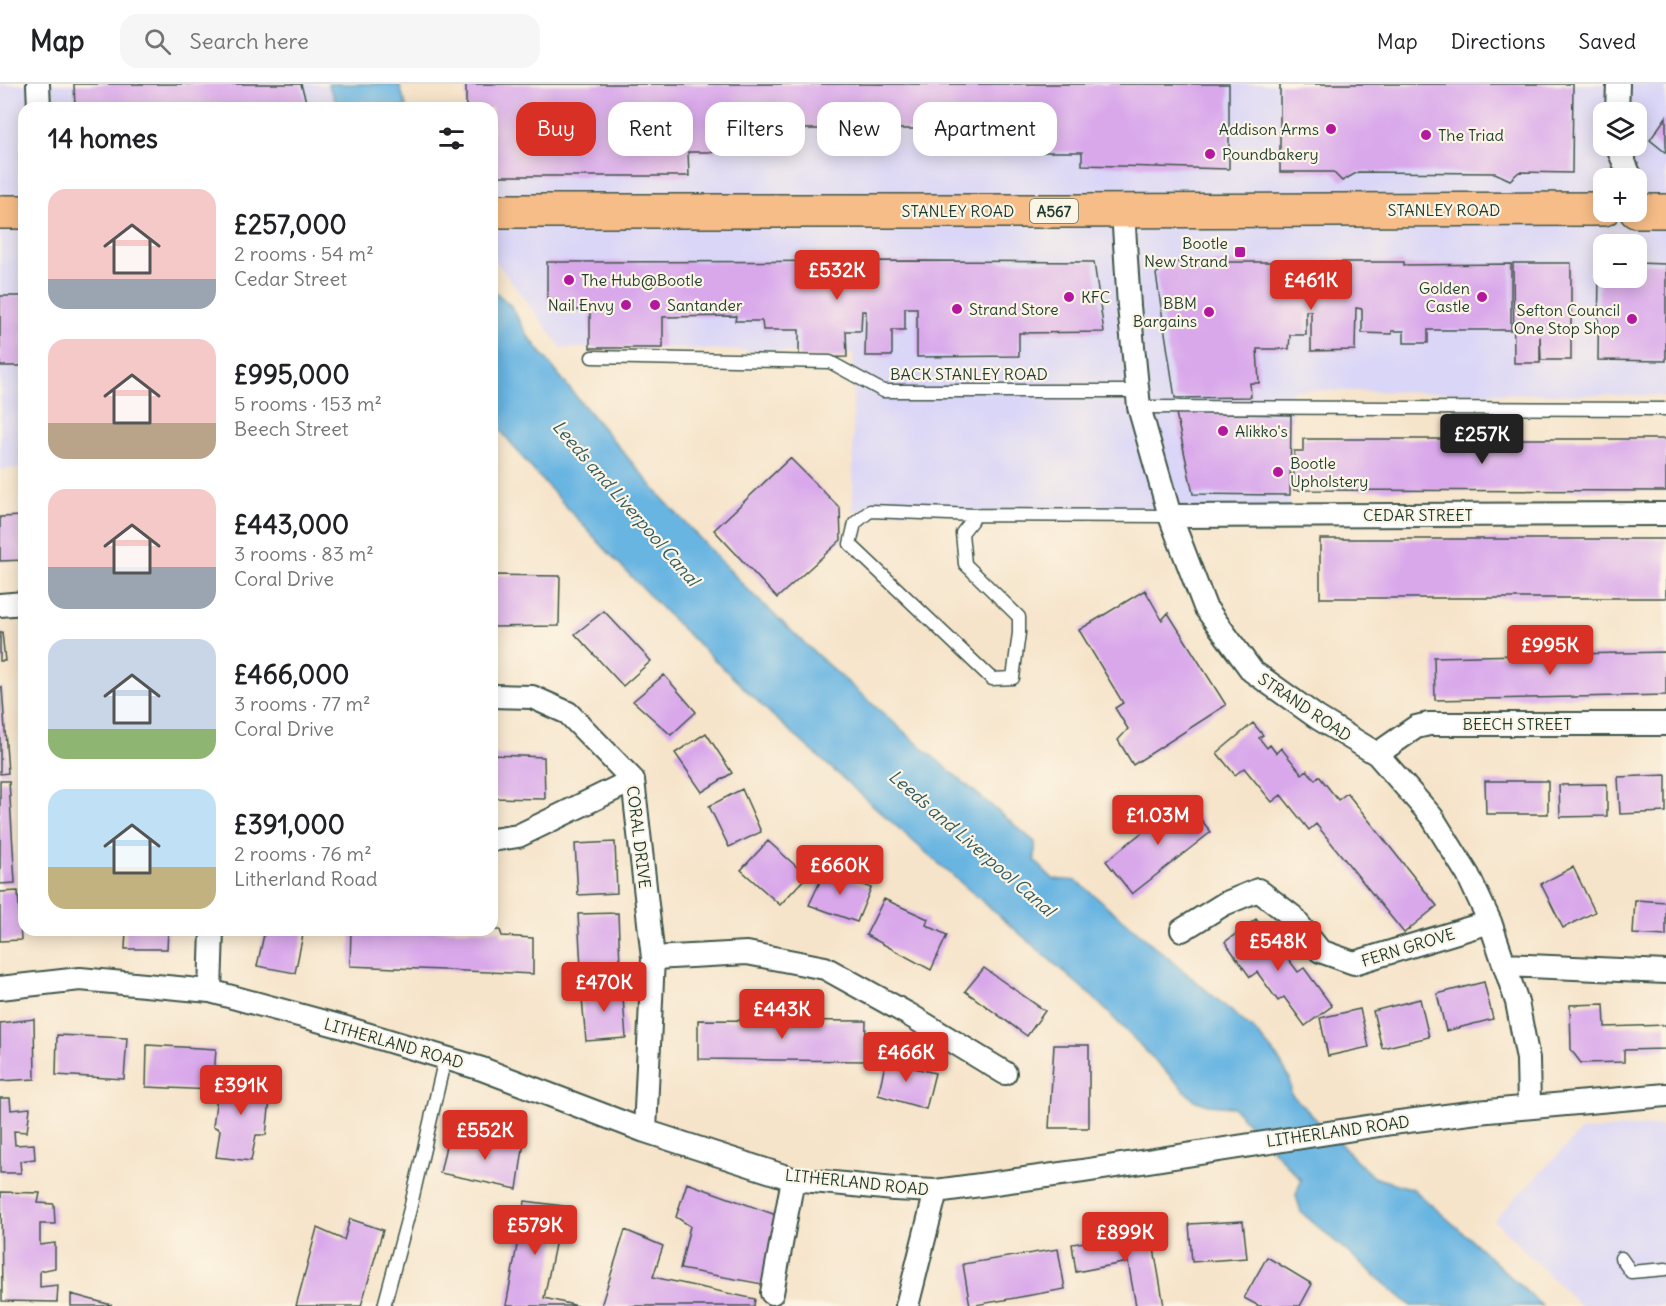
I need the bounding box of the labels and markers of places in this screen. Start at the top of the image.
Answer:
place label: Addison Arms [1219,119,1319,139]
marker: Addison Arms [1324,122,1338,136]
place label: The Triad [1438,125,1504,145]
marker: The Triad [1419,128,1433,142]
place label: Poundbakery [1222,144,1319,164]
marker: Poundbakery [1203,147,1217,161]
place label: Bootle New Strand [1144,233,1228,271]
marker: Bootle New Strand [1233,245,1247,259]
pin: £532K [795,250,879,301]
pin: £461K [1269,260,1353,311]
place label: The Hub@Bootle [581,270,703,290]
marker: The Hub@Bootle [562,273,576,287]
place label: Golden Castle [1419,278,1470,316]
place label: KFC [1081,287,1110,307]
marker: KFC [1062,290,1076,304]
marker: Golden Castle [1475,290,1489,304]
place label: BBM Bargains [1133,293,1197,331]
place label: Nail Envy [548,295,614,315]
place label: Santander [667,295,743,315]
marker: Nail Envy [619,298,633,312]
marker: Santander [648,298,662,312]
place label: Strand Store [969,299,1059,319]
place label: Sefton Council One Stop Shop [1514,300,1620,338]
marker: Strand Store [950,302,964,316]
marker: BBM Bargains [1202,305,1216,319]
marker: Sefton Council One Stop Shop [1625,312,1639,326]
pin: £257K [1440,414,1524,465]
place label: Alikko's [1235,421,1288,441]
marker: Alikko's [1216,424,1230,438]
place label: Bootle Upholstery [1290,453,1368,491]
marker: Bootle Upholstery [1271,465,1285,479]
pin: £995K [1508,625,1592,676]
pin: £1.03M [1109,795,1207,846]
pin: £660K [798,845,882,896]
pin: £548K [1236,921,1320,972]
pin: £470K [562,962,646,1013]
pin: £443K [740,989,824,1040]
pin: £466K [864,1032,948,1083]
pin: £391K [199,1065,283,1116]
pin: £552K [443,1110,527,1161]
pin: £579K [493,1205,577,1256]
pin: £899K [1083,1212,1167,1263]

